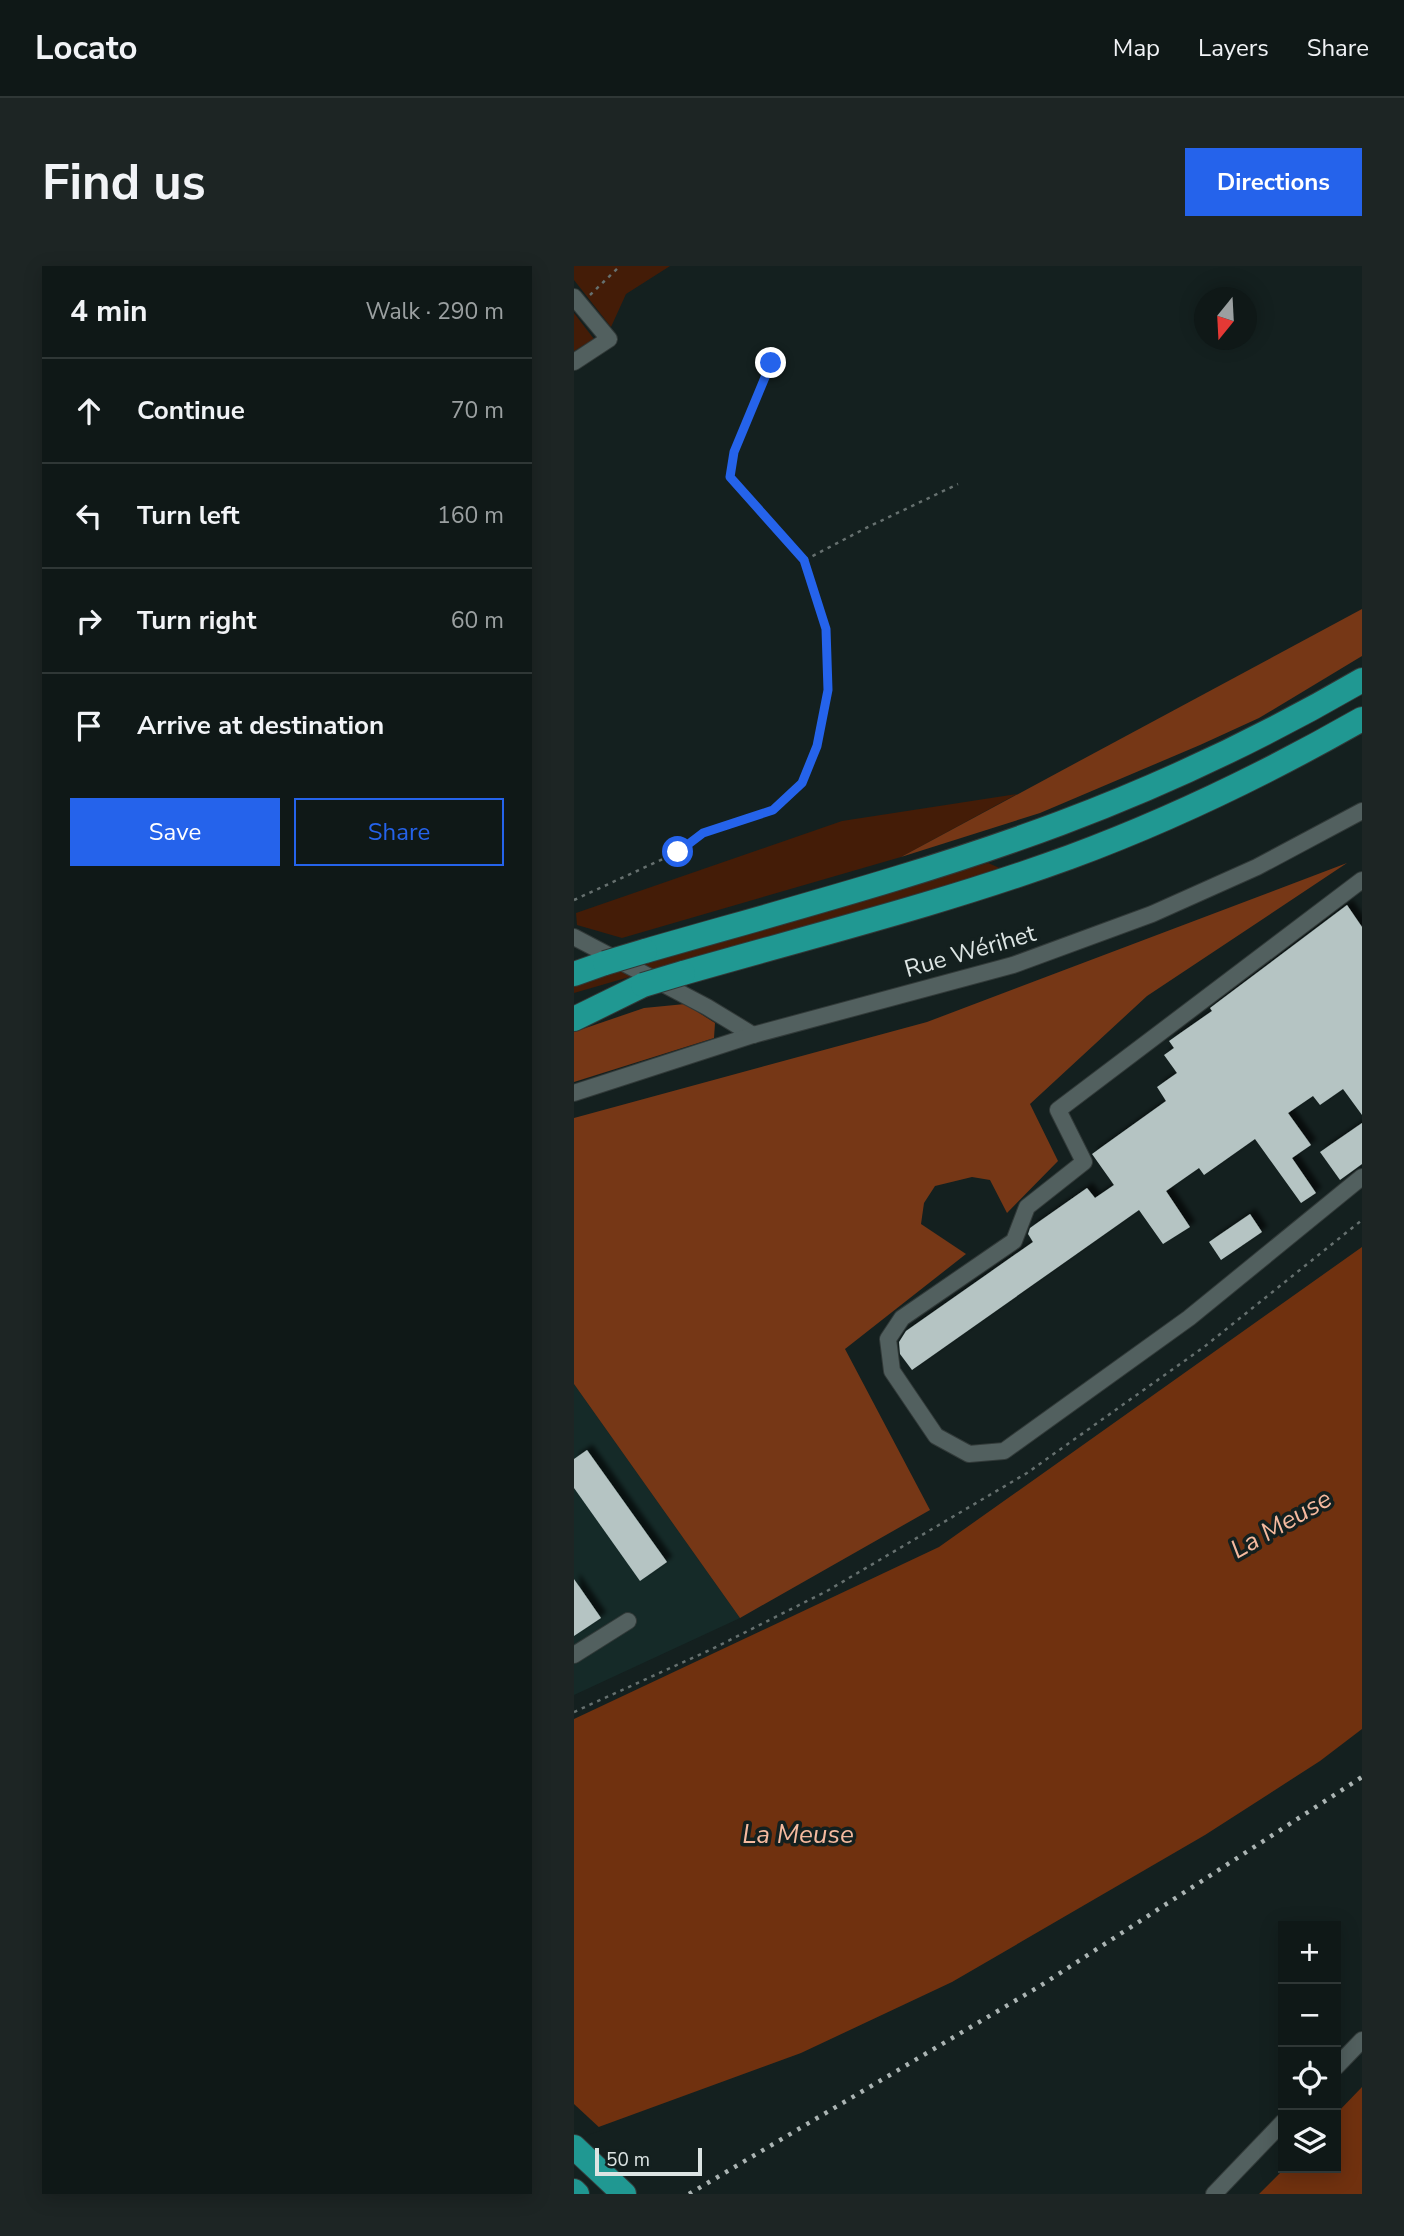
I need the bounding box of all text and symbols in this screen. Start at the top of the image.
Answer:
text: Locato [35,26,137,71]
text: Map [1113,32,1160,64]
text: Layers [1198,32,1269,64]
text: Share [1307,32,1369,64]
button: Directions [1185,148,1362,216]
text: Find us [42,149,206,216]
north arrow [1194,287,1257,350]
text: 4 min [70,291,148,332]
text: Walk · 290 m [365,296,504,327]
route end [755,347,786,378]
icon: ahead [70,392,108,430]
text: Continue [137,393,245,428]
text: 70 m [451,395,504,426]
icon: left [70,497,108,535]
text: Turn left [137,498,240,533]
text: 160 m [437,500,504,531]
icon: right [70,602,108,640]
text: Turn right [137,603,256,638]
text: 60 m [451,605,504,636]
icon: arrive [70,707,108,745]
text: Arrive at destination [137,708,384,743]
button: Save [70,798,280,866]
button: Share [294,798,504,866]
route start [662,836,693,867]
street label: Rue Wérihet [901,917,1040,985]
water label: La Meuse [1224,1481,1338,1567]
water label: La Meuse [742,1817,854,1852]
map controls [1278,1921,1341,2173]
button: + [1278,1921,1341,1984]
button: − [1278,1984,1341,2047]
button: locate [1278,2047,1341,2110]
button: layers [1278,2110,1341,2173]
scale bar [595,2145,702,2177]
text: 50 m [606,2147,650,2173]

